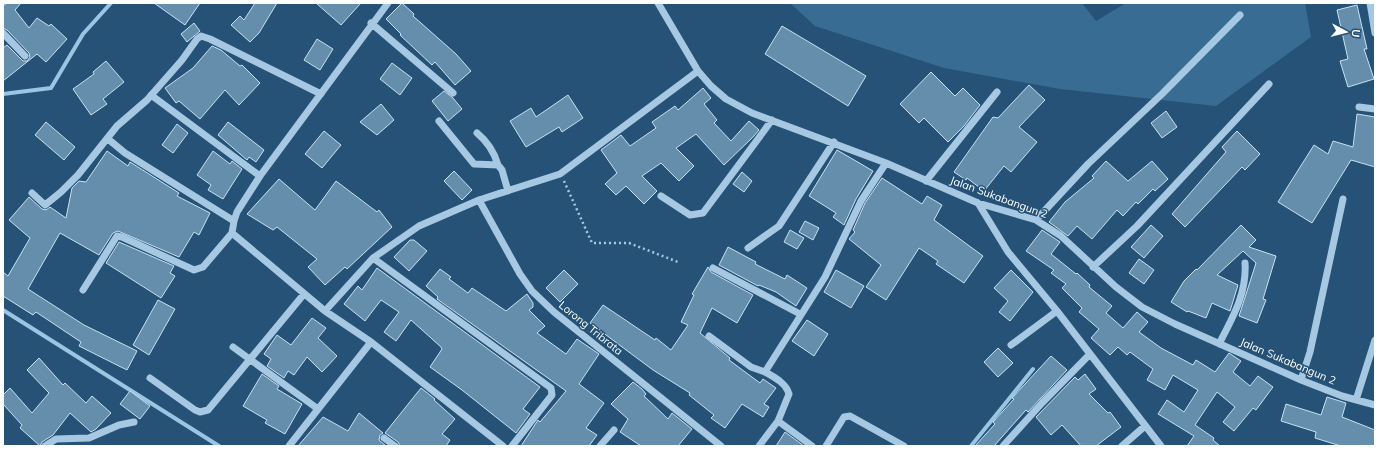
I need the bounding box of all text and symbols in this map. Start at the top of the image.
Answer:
north arrow [1326,12,1366,52]
text: U [1348,28,1363,38]
street label: Jalan Sukabangun 2 [948,173,1050,221]
street label: Lorong Tribrata [556,298,626,358]
street label: Jalan Sukabangun 2 [1238,334,1338,388]

